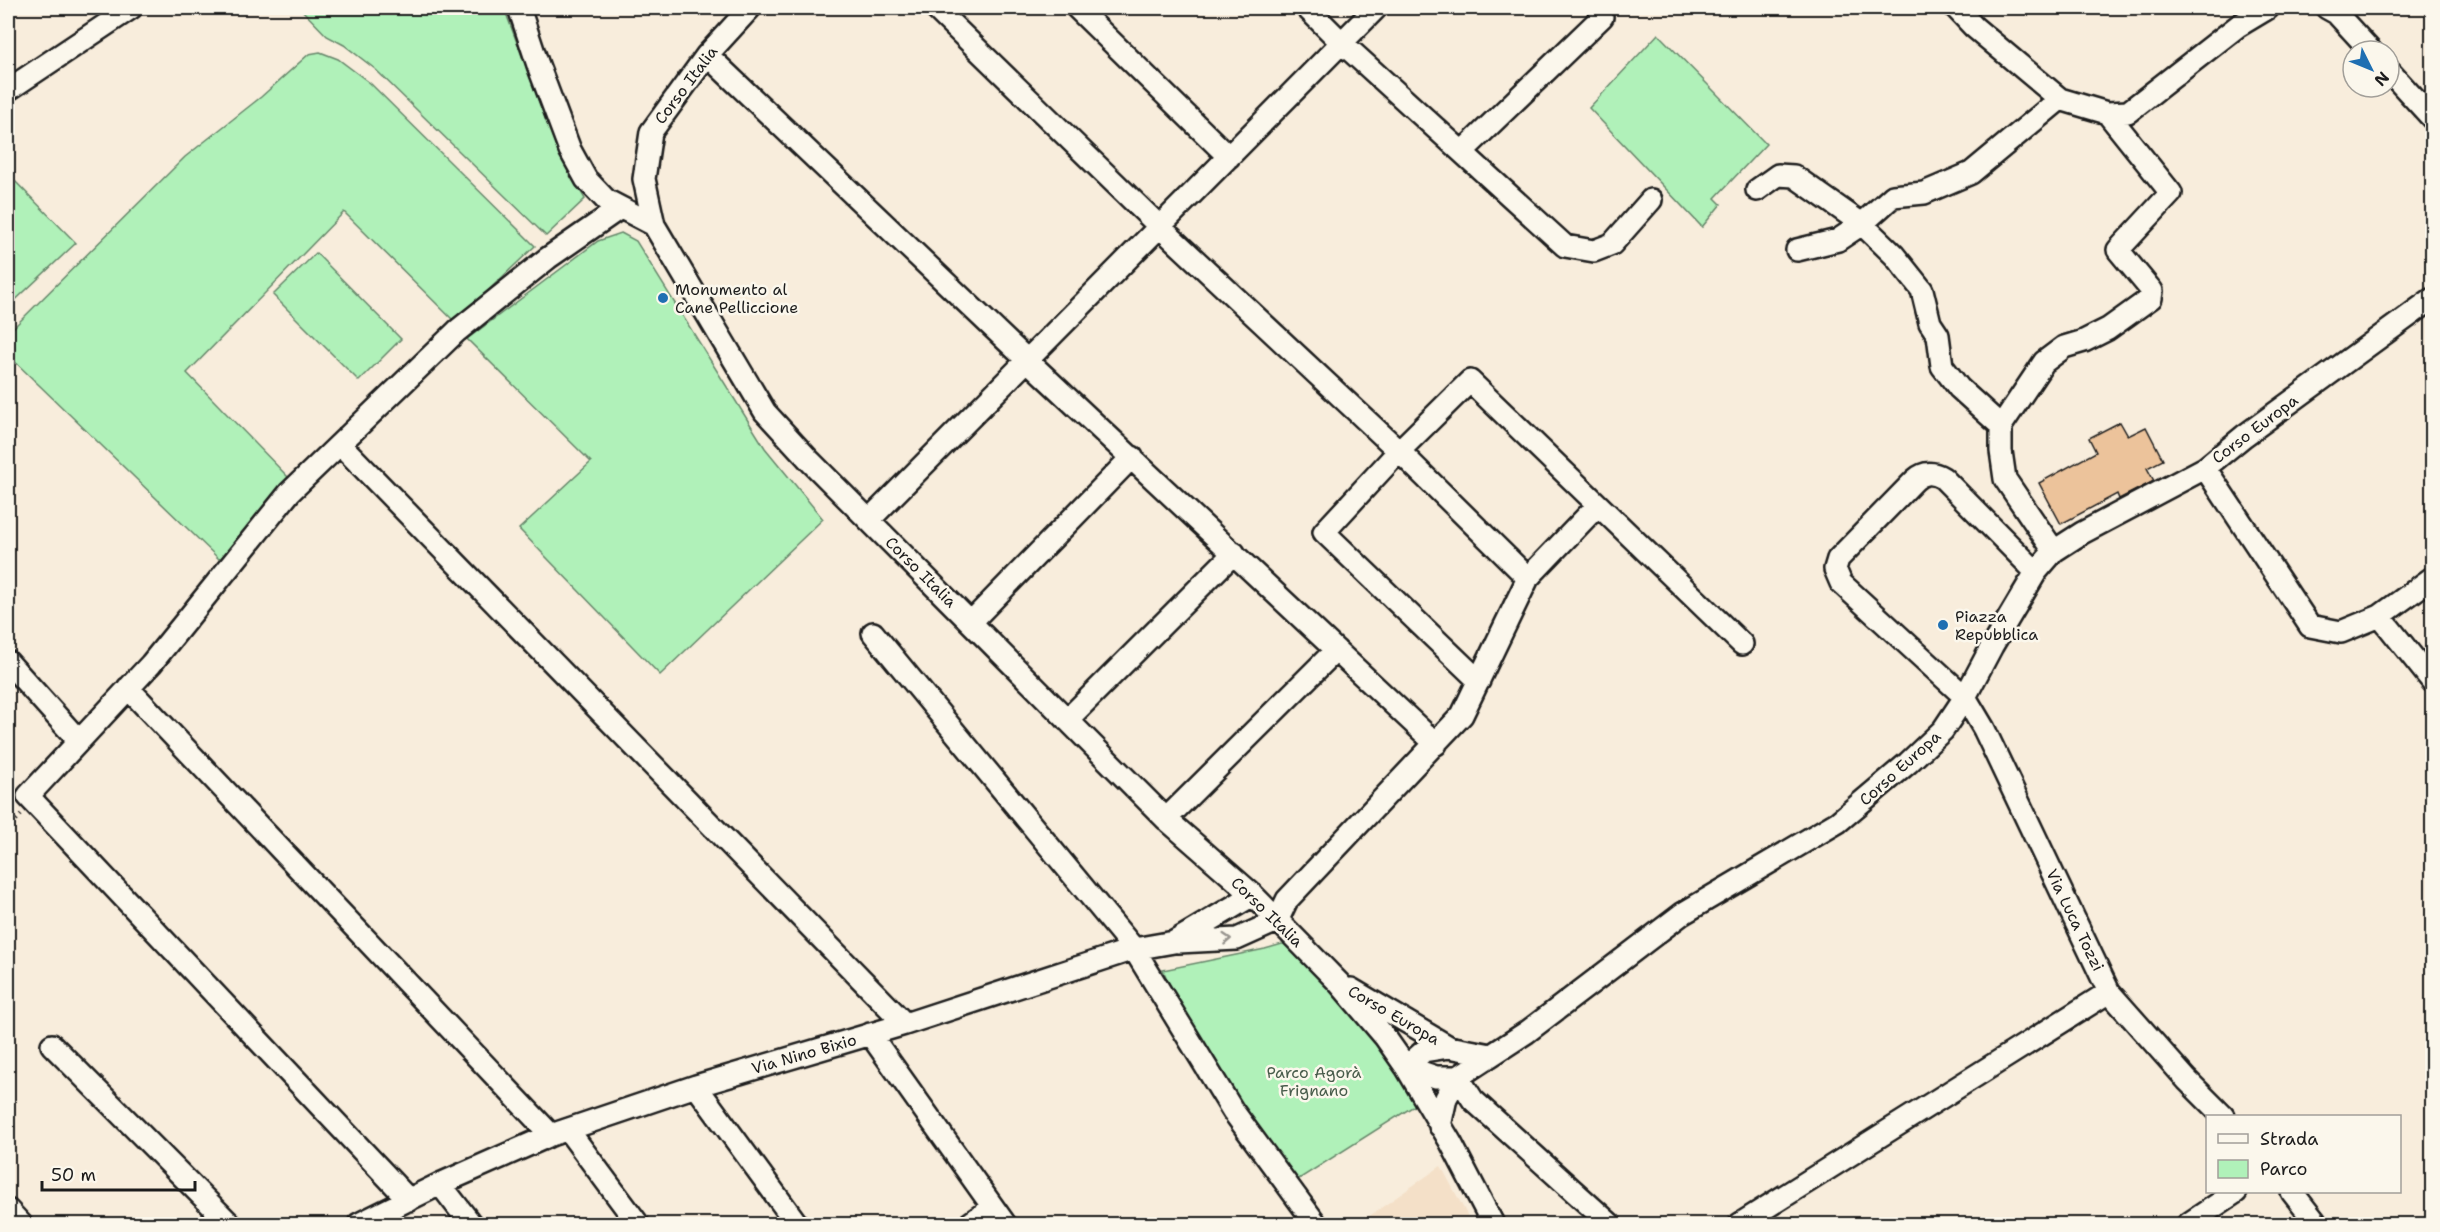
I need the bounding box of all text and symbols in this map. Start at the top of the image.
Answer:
north arrow [2341,39,2401,99]
street label: Corso Italia [650,42,722,128]
text: N [2370,67,2394,91]
place label: Monumento al Cane Pelliccione [675,279,798,318]
marker: Monumento al Cane Pelliccione [656,291,670,305]
street label: Corso Europa [2208,390,2302,468]
street label: Corso Italia [881,532,961,612]
place label: Piazza Repubblica [1955,606,2038,645]
marker: Piazza Repubblica [1936,618,1950,632]
street label: Corso Europa [1855,726,1945,810]
street label: Via Luca Tozzi [2041,865,2109,975]
street label: Corso Italia [1226,872,1308,952]
one-way arrow [1223,933,1232,946]
street label: Corso Europa [1344,980,1444,1050]
street label: Via Nino Bixio [749,1029,859,1079]
park label: Parco Agorà Frignano [1266,1062,1362,1101]
legend [2206,1115,2401,1193]
text: Strada [2260,1127,2319,1151]
scale bar [42,1154,195,1192]
text: Parco [2260,1157,2308,1181]
text: 50 m [51,1163,96,1187]

